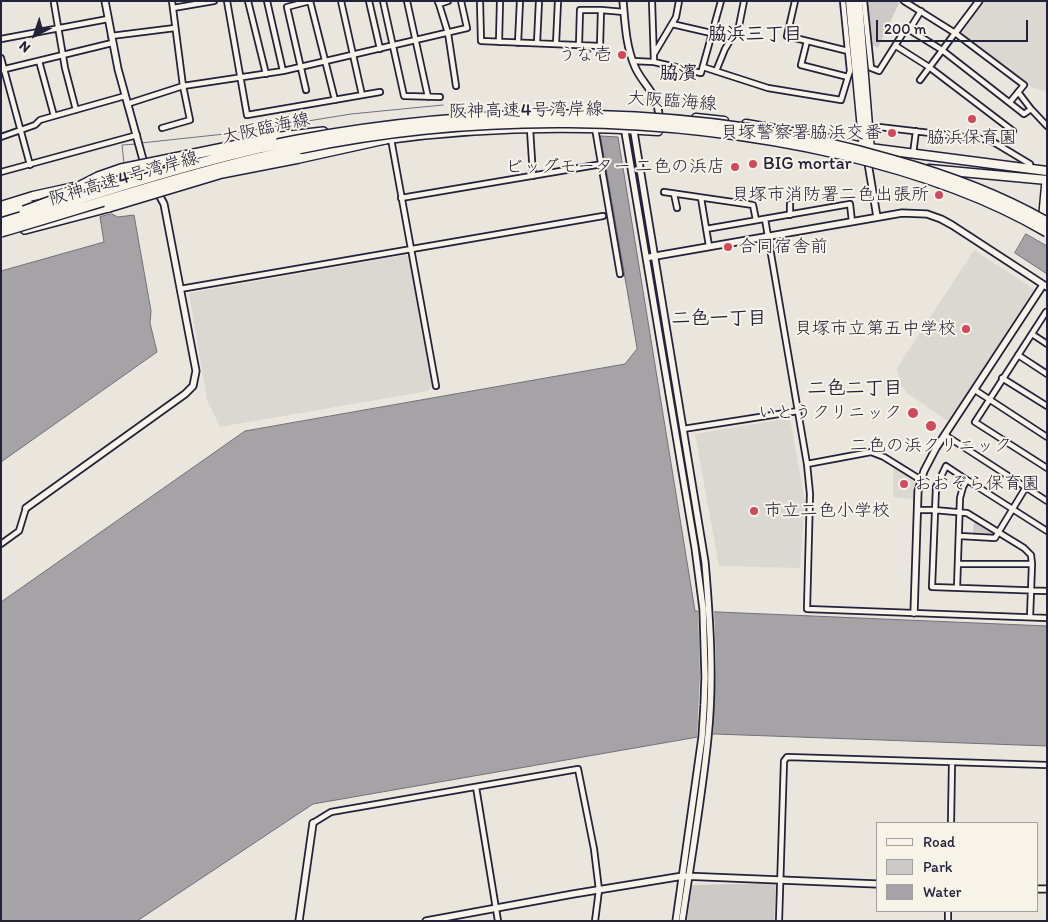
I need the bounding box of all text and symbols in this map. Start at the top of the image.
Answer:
north arrow [10,10,60,60]
scale bar [878,10,1030,42]
text: 200 m [884,20,926,38]
district label: 脇浜三丁目 [708,24,802,46]
text: N [16,37,34,56]
place label: うな壱 [558,44,612,66]
marker: うな壱 [616,49,628,61]
district label: 脇濱 [659,63,697,85]
street label: 大阪臨海線 [626,88,718,116]
street label: 阪神高速4号湾岸線 [448,99,604,123]
street label: 大阪臨海線 [220,109,312,149]
marker: 脇浜保育園 [966,113,978,125]
place label: 貝塚警察署脇浜交番 [720,122,882,144]
marker: 貝塚警察署脇浜交番 [886,127,898,139]
place label: 脇浜保育園 [927,127,1017,149]
street label: 阪神高速4号湾岸線 [47,147,201,211]
place label: BIG mortar [763,153,852,175]
place label: ビッグモーター 二色の浜店 [505,156,725,178]
marker: BIG mortar [747,158,759,170]
marker: ビッグモーター 二色の浜店 [729,161,741,173]
place label: 貝塚市消防署二色出張所 [731,184,929,206]
marker: 貝塚市消防署二色出張所 [933,189,945,201]
place label: 合同宿舎前 [738,236,828,258]
marker: 合同宿舎前 [722,241,734,253]
district label: 二色一丁目 [672,308,766,330]
place label: 貝塚市立第五中学校 [794,318,956,340]
marker: 貝塚市立第五中学校 [960,323,972,335]
district label: 二色二丁目 [808,378,902,400]
place label: いとうクリニック [758,402,902,424]
marker: いとうクリニック [906,406,920,420]
marker: 二色の浜クリニック [924,419,938,433]
place label: 二色の浜クリニック [850,435,1012,457]
place label: おおぞら保育園 [914,473,1040,495]
marker: おおぞら保育園 [898,478,910,490]
place label: 市立二色小学校 [764,500,890,522]
marker: 市立二色小学校 [748,505,760,517]
legend [876,822,1038,912]
text: Road [923,833,955,851]
text: Park [923,858,953,876]
text: Water [923,883,961,901]

